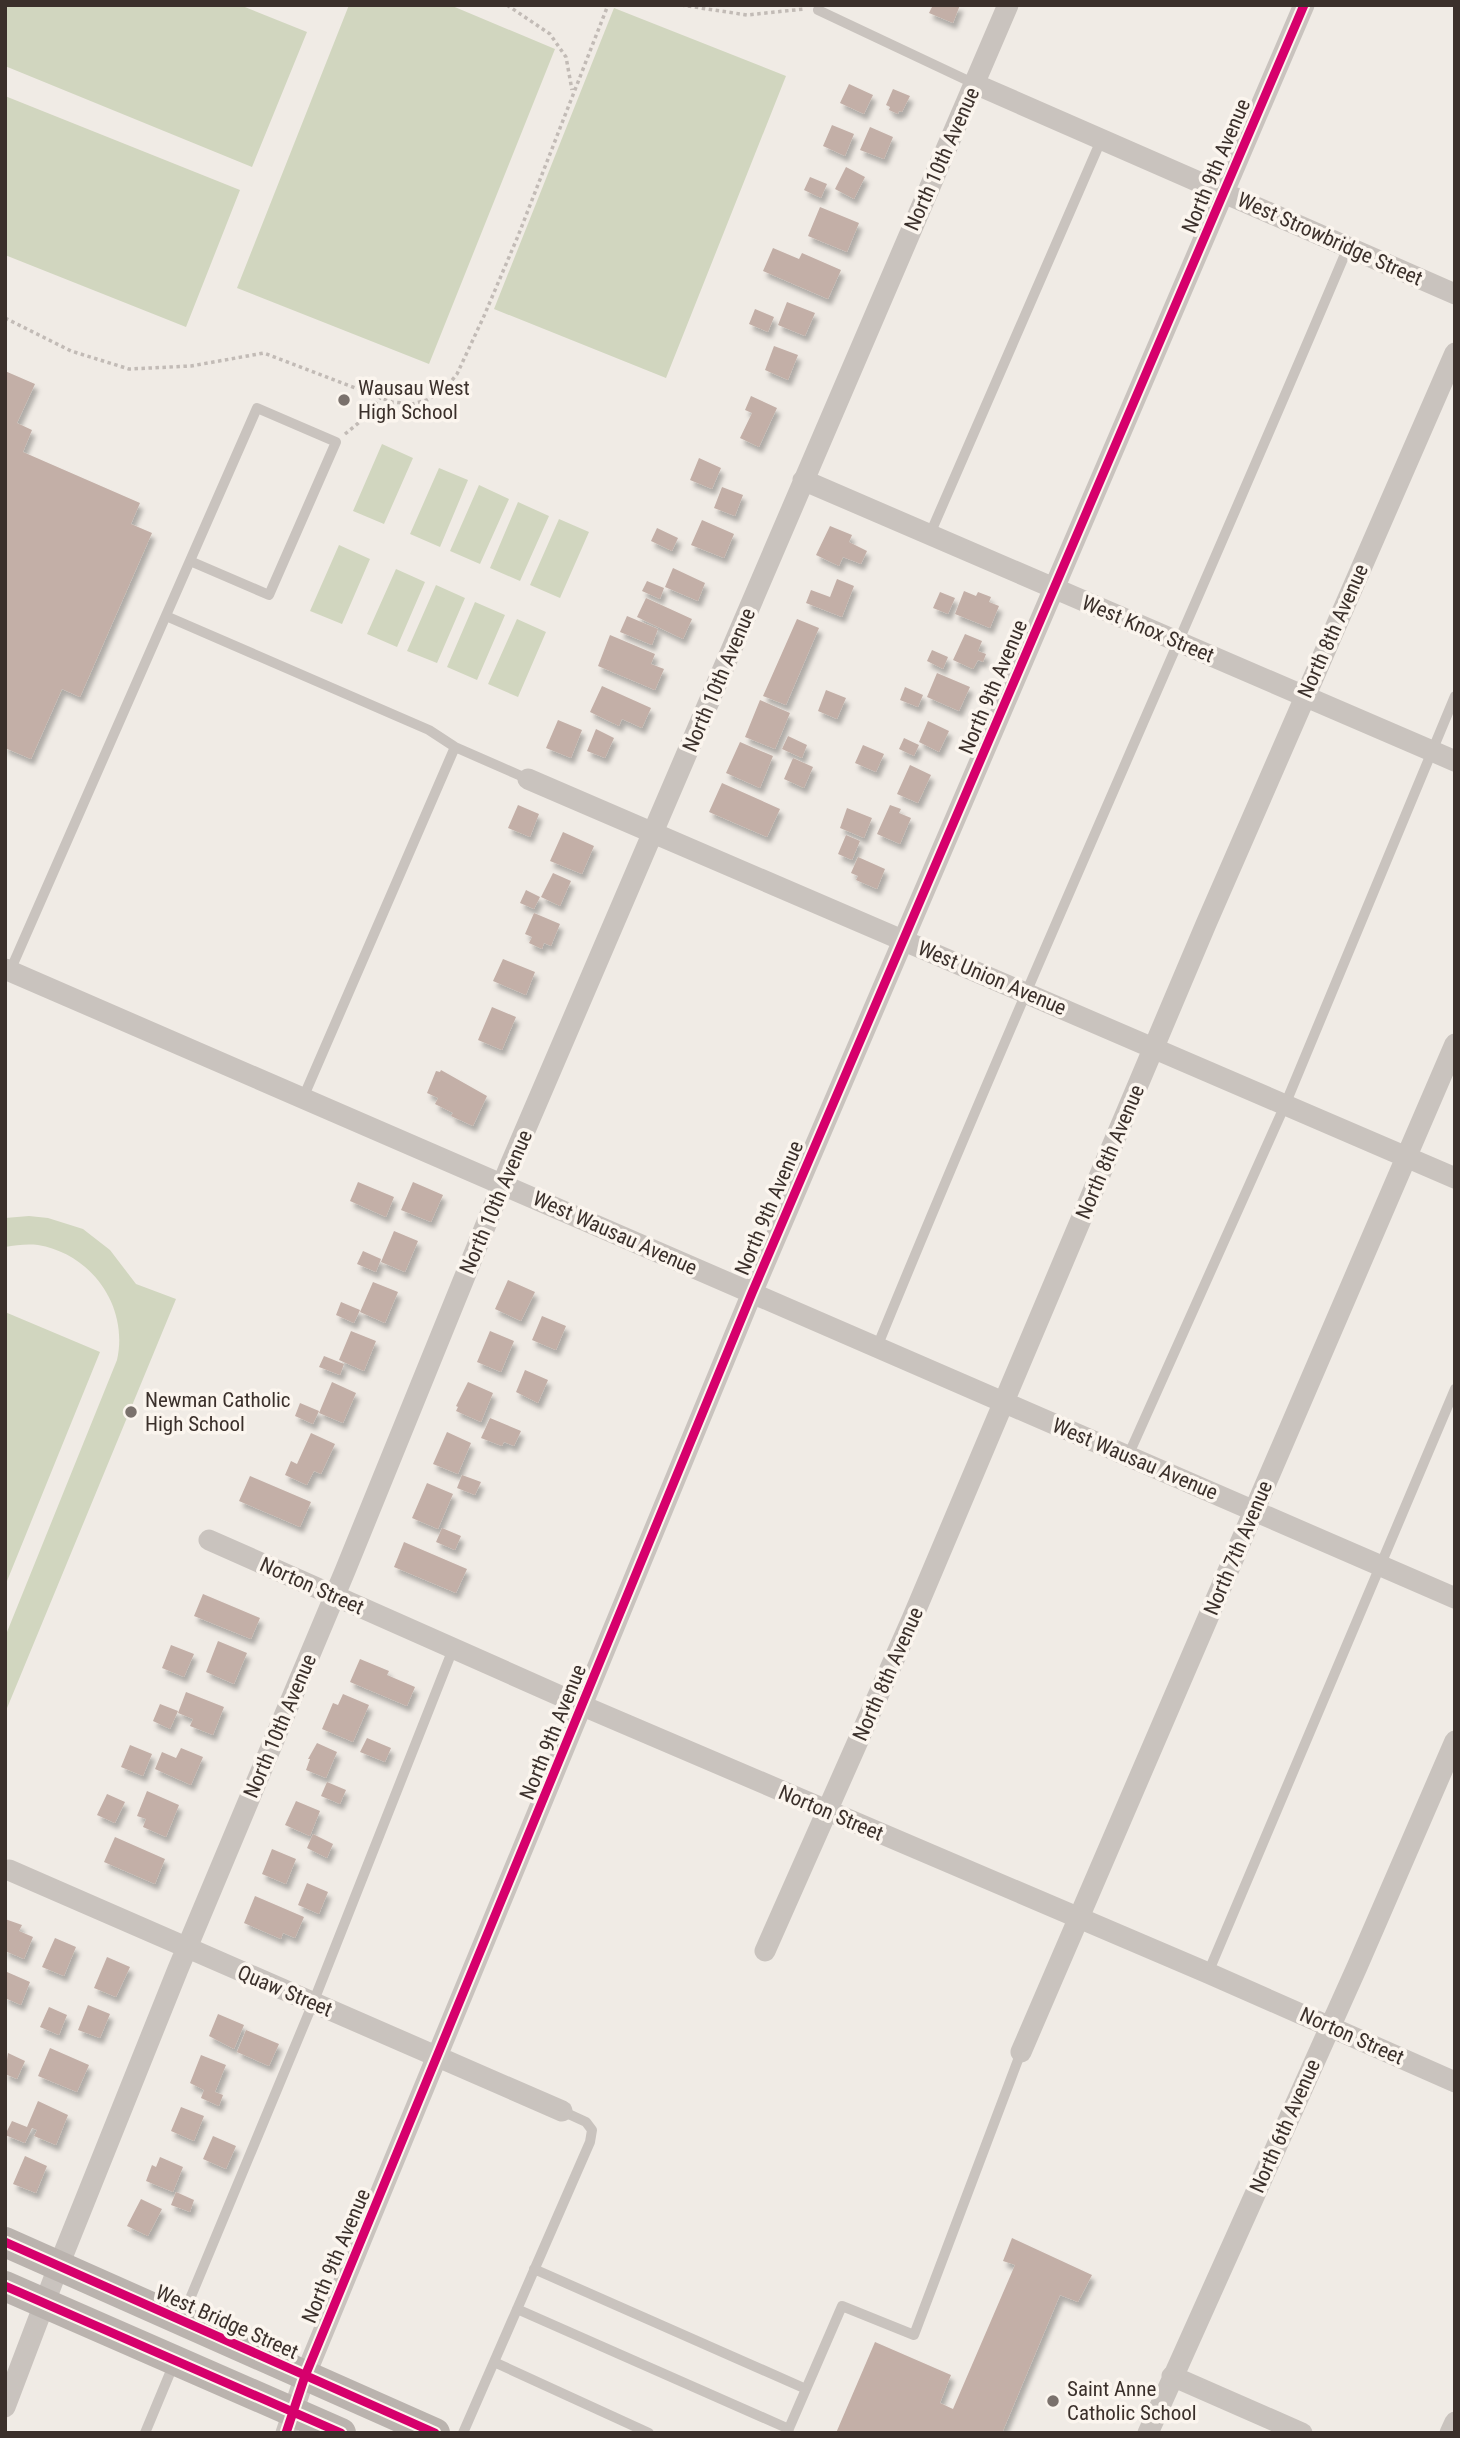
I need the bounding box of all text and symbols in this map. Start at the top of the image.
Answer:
street label: North 10th Avenue [900,84,984,234]
street label: North 9th Avenue [1177,95,1255,237]
street label: West Strowbridge Street [1234,187,1426,291]
place label: Wausau West High School [358,376,470,424]
marker: Wausau West High School [336,392,352,408]
street label: North 8th Avenue [1293,560,1373,701]
street label: West Knox Street [1078,590,1218,668]
street label: North 10th Avenue [678,604,760,756]
street label: North 9th Avenue [954,616,1032,758]
street label: West Union Avenue [914,936,1070,1020]
street label: North 8th Avenue [1071,1081,1149,1223]
street label: North 10th Avenue [455,1126,537,1278]
street label: North 9th Avenue [730,1137,808,1279]
street label: West Wausau Avenue [529,1186,701,1280]
place label: Newman Catholic High School [145,1388,291,1436]
marker: Newman Catholic High School [123,1404,139,1420]
street label: West Wausau Avenue [1049,1413,1221,1505]
street label: North 7th Avenue [1199,1477,1277,1619]
street label: Norton Street [256,1552,368,1620]
street label: North 8th Avenue [848,1603,928,1744]
street label: North 10th Avenue [239,1650,321,1802]
street label: North 9th Avenue [515,1661,591,1803]
street label: Norton Street [775,1780,887,1846]
street label: Quaw Street [234,1960,336,2022]
street label: Norton Street [1296,2002,1408,2070]
street label: North 6th Avenue [1245,2055,1325,2196]
street label: North 9th Avenue [297,2185,375,2327]
street label: West Bridge Street [152,2280,302,2364]
place label: Saint Anne Catholic School [1067,2377,1197,2425]
marker: Saint Anne Catholic School [1045,2393,1061,2409]

